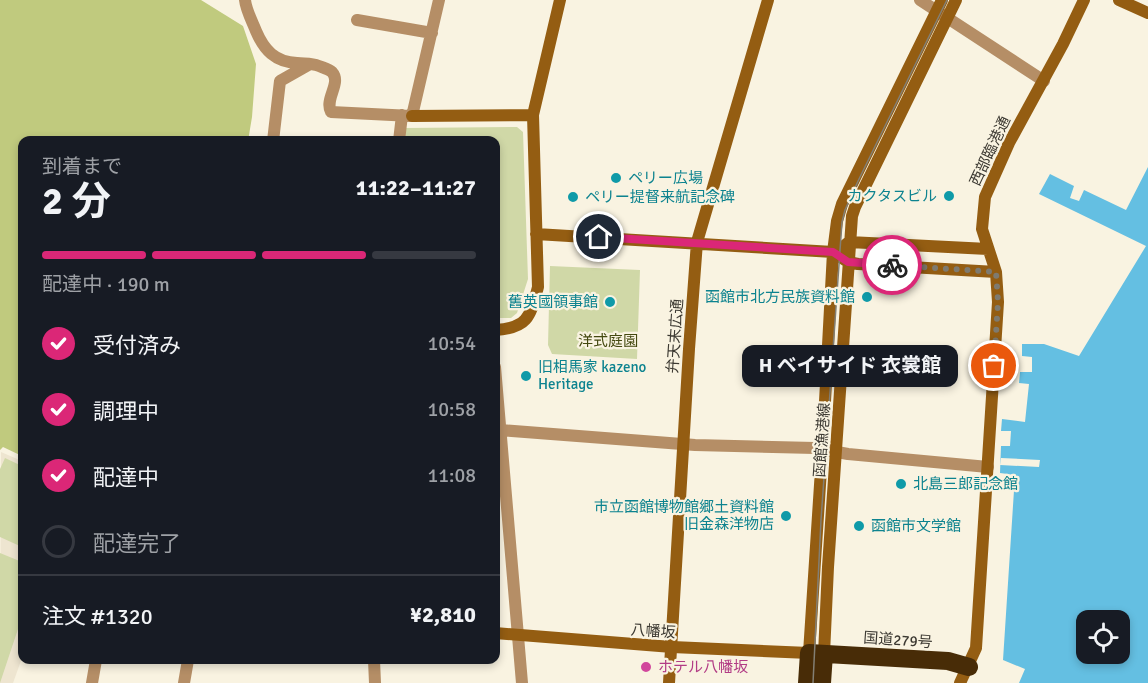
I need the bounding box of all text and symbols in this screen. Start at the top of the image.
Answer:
street label: 西部臨港通 [966,113,1014,189]
text: 到着まで [42,154,122,179]
place label: ペリー広場 [628,169,703,187]
marker: ペリー広場 [609,171,623,185]
text: 11:22–11:27 [356,174,476,201]
text: 2 分 [42,177,111,225]
place label: カクタスビル [848,187,937,205]
place label: ペリー提督来航記念碑 [585,188,735,206]
marker: カクタスビル [942,189,956,203]
marker: ペリー提督来航記念碑 [566,190,580,204]
pin [573,211,624,262]
icon: home [582,220,615,253]
courier [862,235,922,295]
icon: bike [876,249,909,282]
text: 配達中 · 190 m [42,272,170,297]
place label: 函館市北方民族資料館 [705,288,855,306]
marker: 函館市北方民族資料館 [860,290,874,304]
place label: 舊英國領事館 [508,293,598,311]
marker: 舊英國領事館 [603,295,617,309]
street label: 弁天末広通 [663,298,687,374]
icon: check [42,327,75,360]
text: 10:54 [427,331,476,356]
text: 受付済み [93,332,181,359]
park label: 洋式庭園 [578,332,638,350]
pin [968,340,1019,391]
callout: H ベイサイド 衣裳館 [742,345,958,387]
icon: bag [977,349,1010,382]
text: H ベイサイド 衣裳館 [759,353,941,378]
place label: 旧相馬家 kazeno Heritage [538,358,647,393]
marker: 旧相馬家 kazeno Heritage [519,369,533,383]
icon: check [42,393,75,426]
text: 10:58 [427,397,476,422]
text: 調理中 [93,398,159,425]
street label: 函館漁港線 [810,402,834,478]
icon: check [42,459,75,492]
text: 11:08 [427,463,476,488]
text: 配達中 [93,464,159,491]
place label: 北島三郎記念館 [913,475,1018,493]
marker: 北島三郎記念館 [894,477,908,491]
place label: 市立函館博物館郷土資料館 旧金森洋物店 [594,498,774,533]
marker: 市立函館博物館郷土資料館 旧金森洋物店 [779,509,793,523]
place label: 函館市文学館 [871,517,961,535]
marker: 函館市文学館 [852,519,866,533]
text: 配達完了 [93,530,181,557]
text: ¥2,810 [410,601,476,628]
text: 注文 #1320 [42,603,153,630]
map controls [1076,610,1130,664]
button: locate [1076,610,1130,664]
street label: 八幡坂 [630,620,676,642]
street label: 国道279号 [863,629,933,651]
place label: ホテル八幡坂 [658,658,748,676]
marker: ホテル八幡坂 [639,660,653,674]

